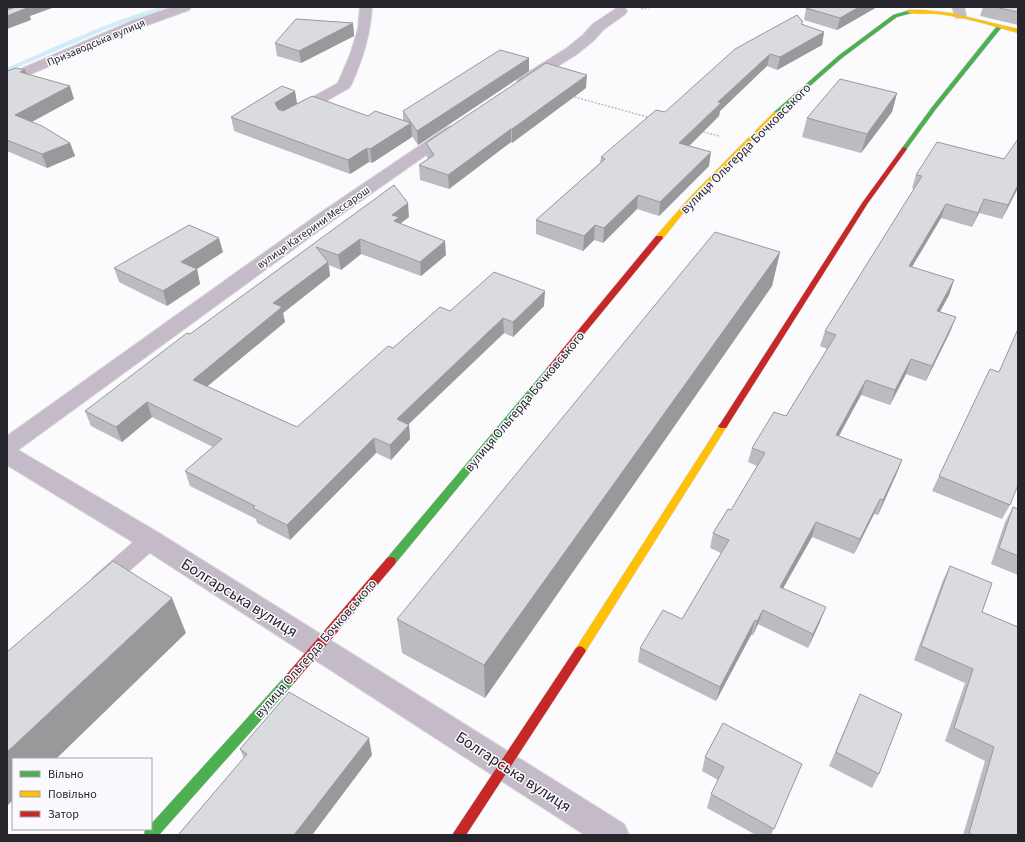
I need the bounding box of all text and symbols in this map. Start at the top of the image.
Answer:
street label: Призаводська вулиця [45,15,148,70]
street label: вулиця Ольгерда Бочковського [676,79,815,218]
street label: вулиця Катерини Мессарош [254,183,373,272]
street label: вулиця Ольгерда Бочковського [461,328,589,476]
street label: Болгарська вулиця [177,553,302,643]
street label: вулиця Ольгерда Бочковського [250,575,381,722]
street label: Болгарська вулиця [451,726,576,817]
legend [12,758,152,830]
text: Вільно [48,766,84,783]
text: Повільно [48,786,97,803]
text: Затор [48,806,79,823]

